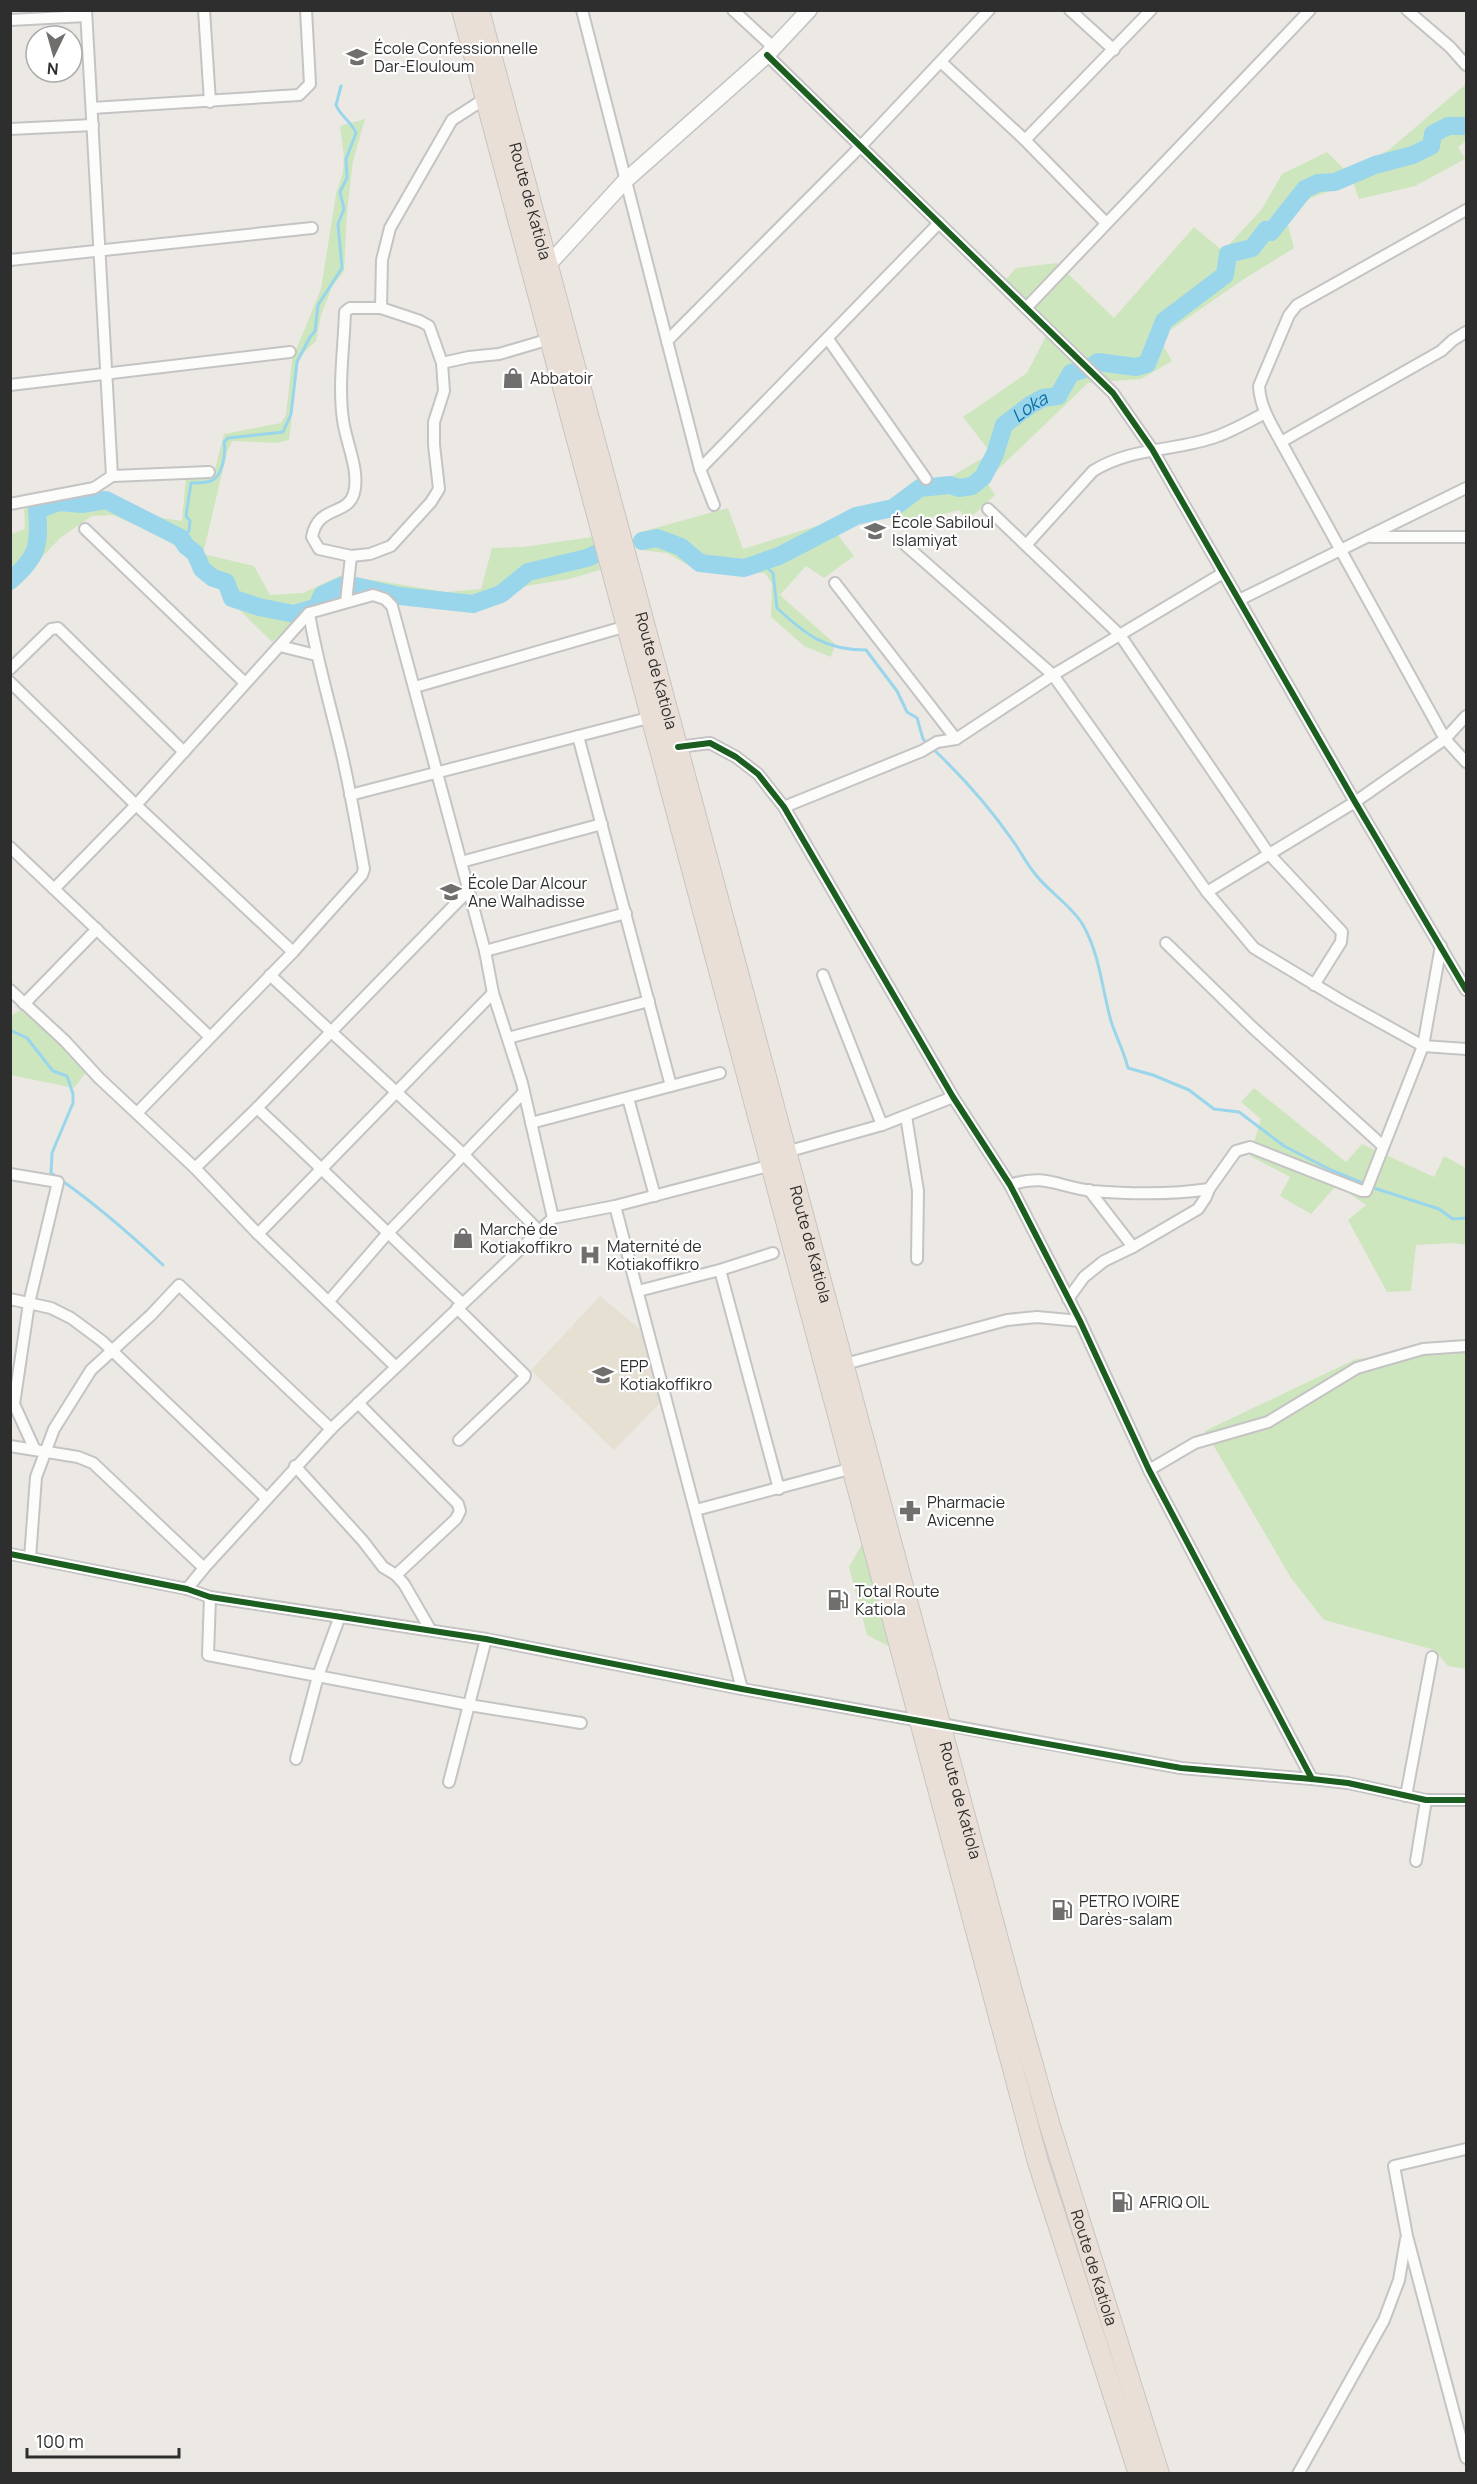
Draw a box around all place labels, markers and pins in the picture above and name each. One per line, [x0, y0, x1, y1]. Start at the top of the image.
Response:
place label: École Confessionnelle Dar-Elouloum [374, 37, 538, 77]
school or university icon: École Confessionnelle Dar-Elouloum [345, 45, 369, 69]
shop icon: Abbatoir [501, 366, 525, 390]
place label: Abbatoir [530, 367, 593, 389]
place label: École Sabiloul Islamiyat [892, 511, 994, 551]
school or university icon: École Sabiloul Islamiyat [863, 519, 887, 543]
place label: École Dar Alcour Ane Walhadisse [468, 872, 588, 912]
school or university icon: École Dar Alcour Ane Walhadisse [439, 880, 463, 904]
place label: Marché de Kotiakoffikro [480, 1218, 572, 1258]
shop icon: Marché de Kotiakoffikro [451, 1226, 475, 1250]
place label: Maternité de Kotiakoffikro [607, 1235, 702, 1275]
hospital icon: Maternité de Kotiakoffikro [578, 1243, 602, 1267]
place label: EPP Kotiakoffikro [620, 1355, 712, 1395]
school or university icon: EPP Kotiakoffikro [591, 1363, 615, 1387]
place label: Pharmacie Avicenne [927, 1491, 1005, 1531]
pharmacy icon: Pharmacie Avicenne [898, 1499, 922, 1523]
place label: Total Route Katiola [855, 1580, 939, 1620]
fuel station icon: Total Route Katiola [826, 1588, 850, 1612]
place label: PETRO IVOIRE Darès-salam [1079, 1890, 1180, 1930]
fuel station icon: PETRO IVOIRE Darès-salam [1050, 1898, 1074, 1922]
fuel station icon: AFRIQ OIL [1110, 2190, 1134, 2214]
place label: AFRIQ OIL [1139, 2191, 1209, 2213]

